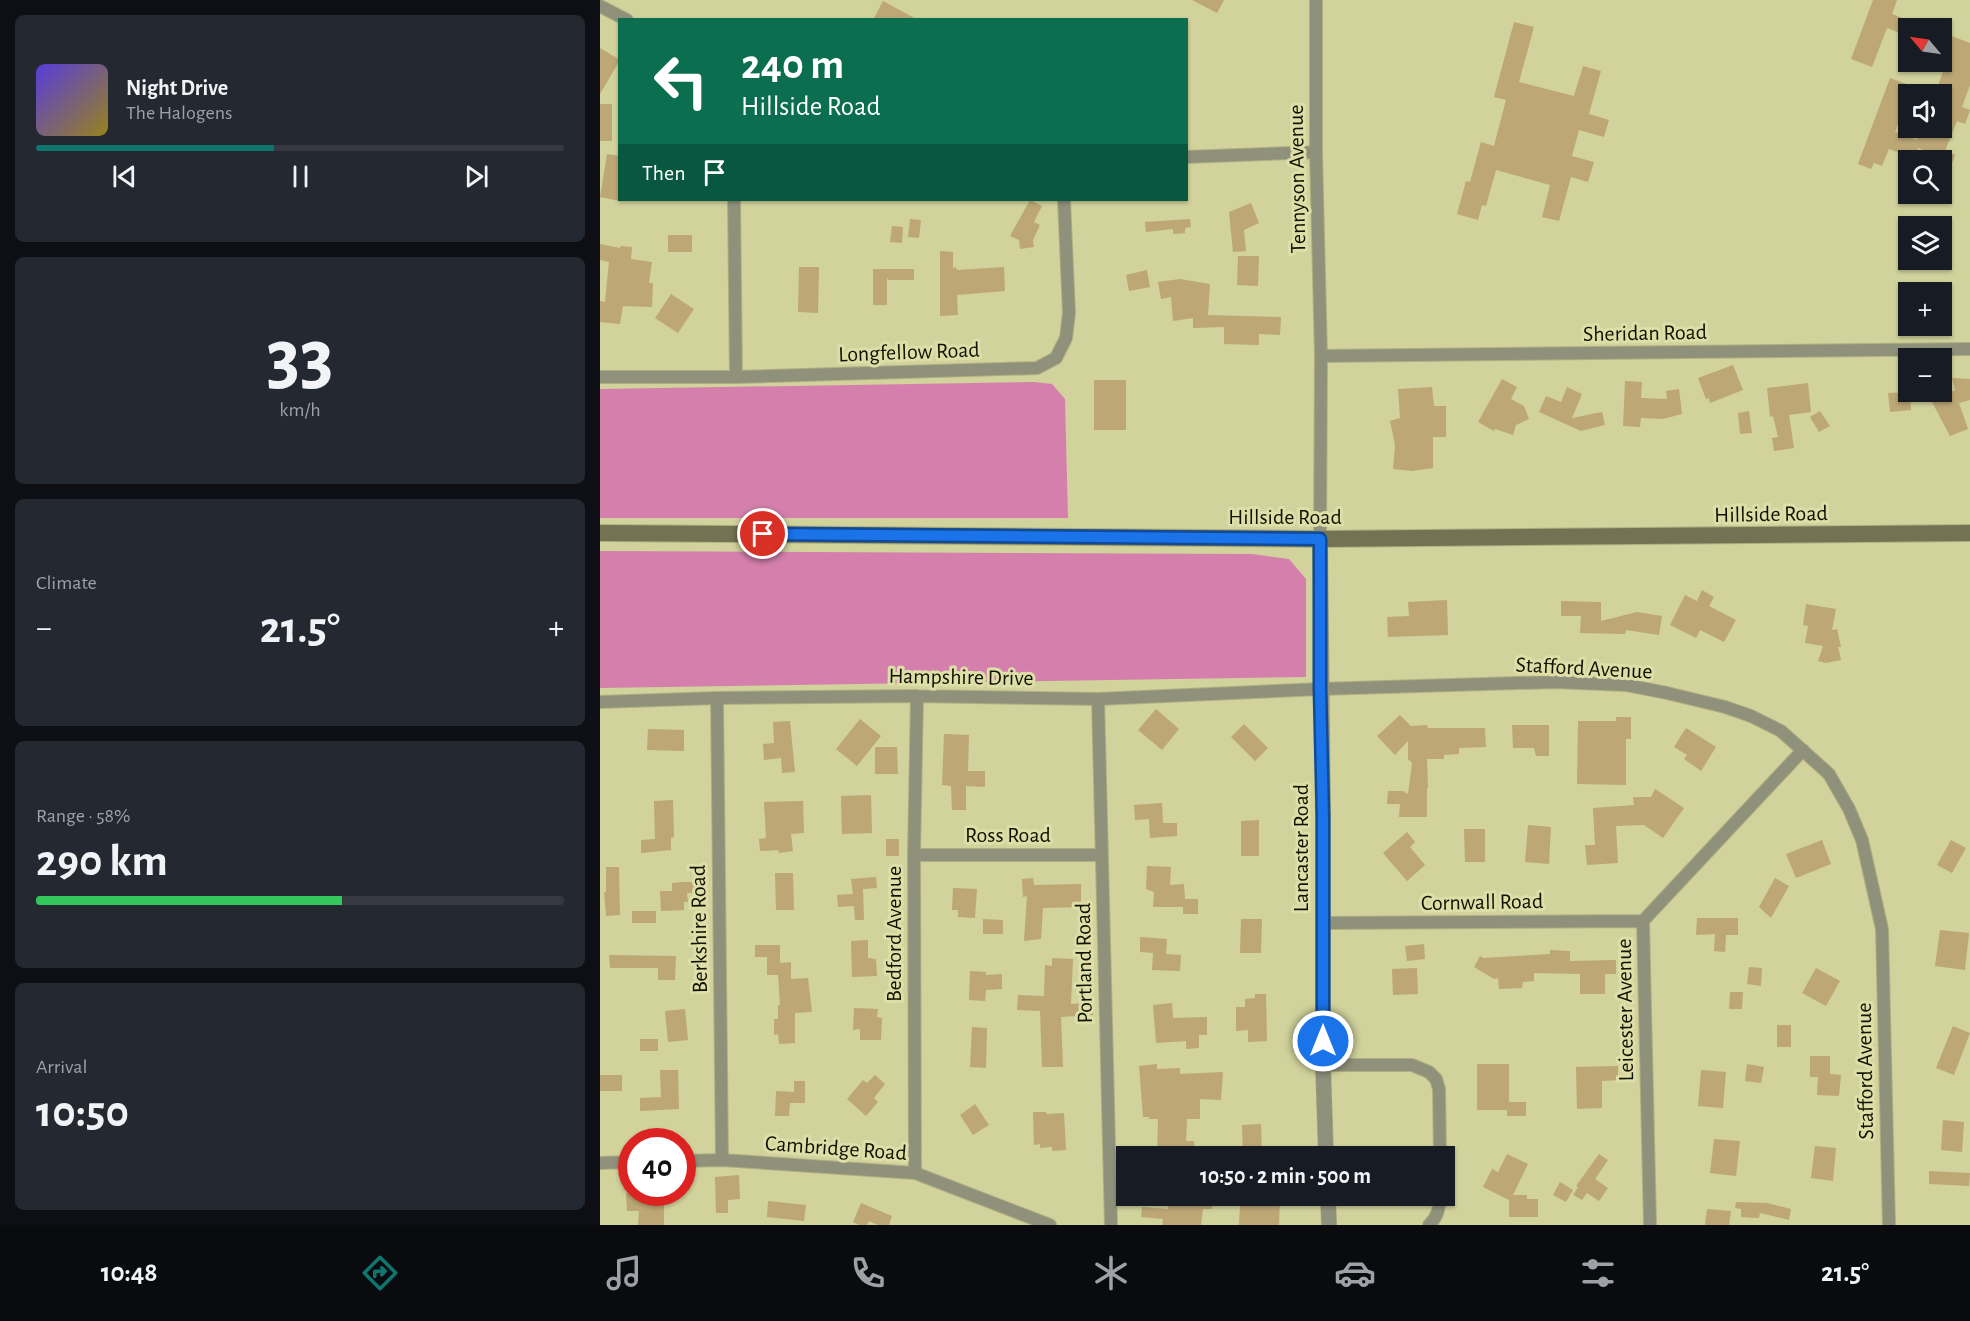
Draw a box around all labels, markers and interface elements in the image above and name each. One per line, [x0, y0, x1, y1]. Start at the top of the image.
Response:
north arrow [1898, 18, 1952, 72]
map controls [1898, 18, 1952, 402]
icon: left [642, 42, 720, 120]
text: 240 m [741, 44, 844, 86]
text: Night Drive [126, 77, 228, 99]
button: sound [1898, 84, 1952, 138]
text: Hillside Road [741, 93, 880, 120]
text: The Halogens [126, 103, 232, 123]
street label: Tennyson Avenue [1285, 104, 1309, 254]
button: search [1898, 150, 1952, 204]
icon: arrive [698, 156, 731, 189]
icon: previous [108, 160, 141, 193]
icon: pause [284, 160, 317, 193]
icon: next [460, 160, 493, 193]
text: Then [642, 162, 686, 184]
button: layers [1898, 216, 1952, 270]
button: + [1898, 282, 1952, 336]
text: 33 [266, 320, 334, 398]
street label: Sheridan Road [1583, 321, 1707, 345]
street label: Longfellow Road [838, 339, 980, 365]
button: − [1898, 348, 1952, 402]
text: km/h [279, 400, 321, 420]
street label: Hillside Road [1714, 502, 1828, 526]
street label: Hillside Road [1228, 506, 1342, 528]
pin [737, 508, 788, 559]
icon: arrive [746, 517, 779, 550]
text: Climate [36, 573, 97, 593]
text: 21.5° [260, 606, 340, 651]
text: − [36, 612, 52, 645]
text: + [548, 612, 564, 645]
street label: Stafford Avenue [1515, 653, 1653, 683]
street label: Hampshire Drive [888, 665, 1034, 689]
street label: Lancaster Road [1290, 784, 1312, 912]
text: Range · 58% [36, 806, 131, 826]
street label: Ross Road [965, 824, 1051, 846]
text: 290 km [36, 839, 168, 884]
street label: Berkshire Road [687, 865, 711, 993]
street label: Bedford Avenue [883, 866, 905, 1002]
street label: Cornwall Road [1421, 890, 1543, 914]
street label: Portland Road [1072, 902, 1096, 1024]
street label: Leicester Avenue [1613, 938, 1637, 1082]
street label: Stafford Avenue [1853, 1002, 1877, 1140]
position arrow [1291, 1009, 1355, 1073]
text: Arrival [36, 1057, 87, 1077]
text: 10:50 [36, 1090, 129, 1135]
speed limit sign: 40 [618, 1128, 696, 1206]
street label: Cambridge Road [764, 1132, 908, 1164]
text: 10:50 · 2 min · 500 m [1200, 1165, 1371, 1187]
icon: directions [359, 1252, 401, 1294]
icon: music [603, 1252, 645, 1294]
icon: phone [847, 1252, 889, 1294]
icon: climate [1090, 1252, 1132, 1294]
icon: car [1334, 1252, 1376, 1294]
icon: filters [1577, 1252, 1619, 1294]
text: 10:48 [101, 1259, 158, 1286]
text: 21.5° [1821, 1259, 1869, 1286]

